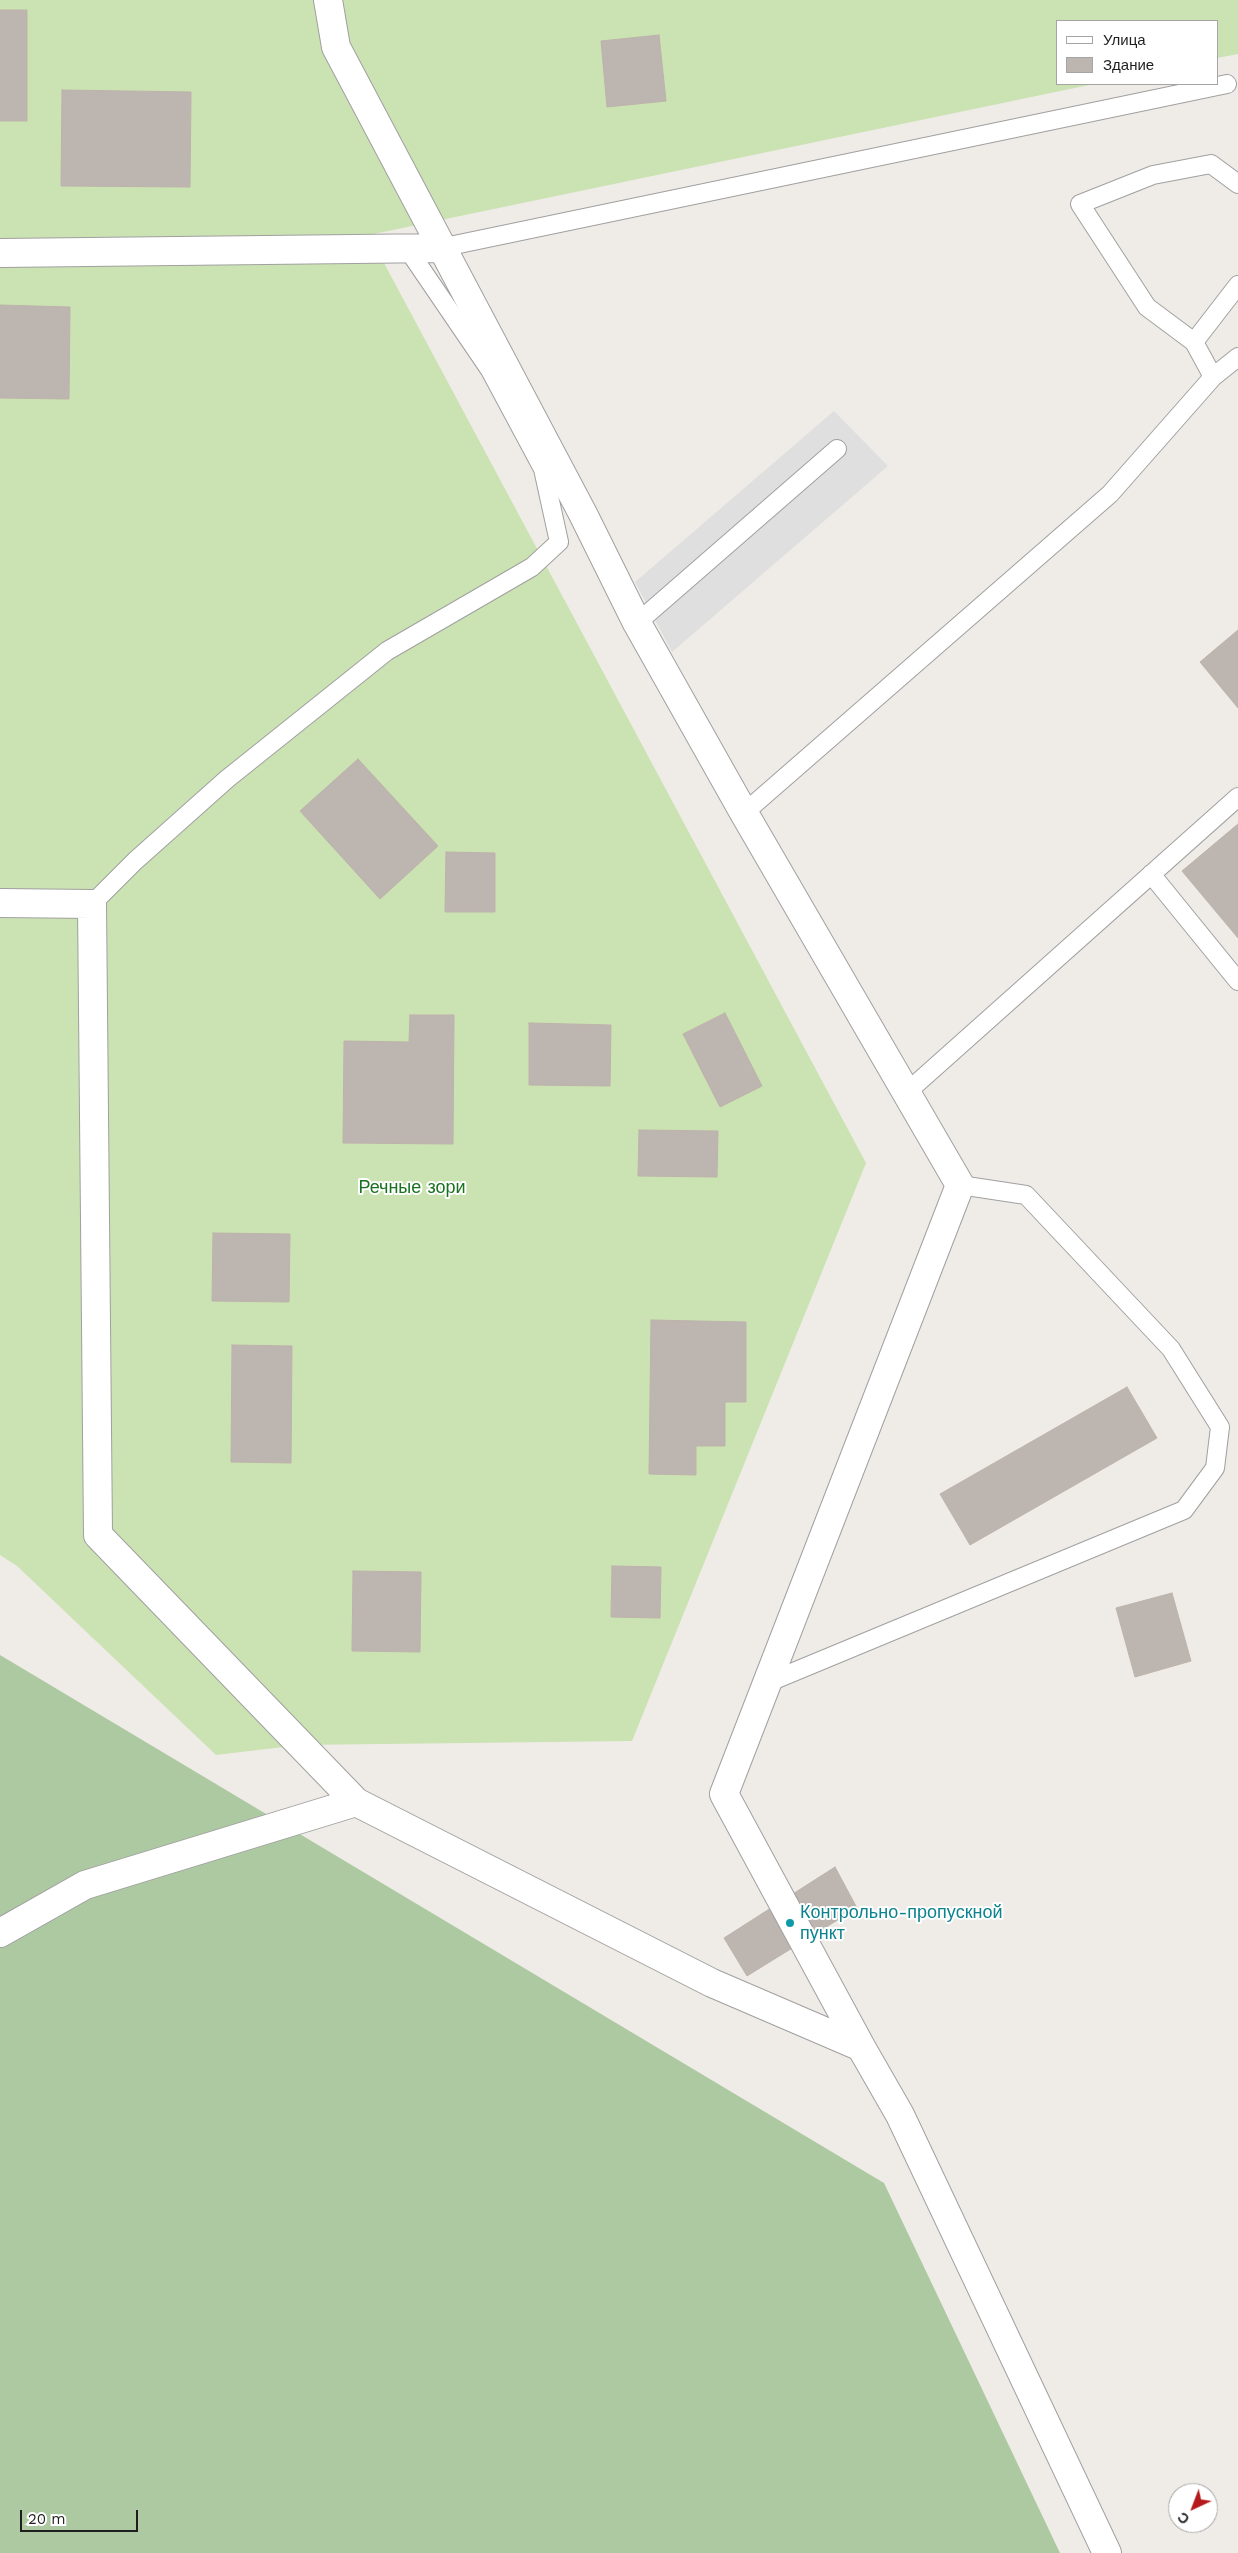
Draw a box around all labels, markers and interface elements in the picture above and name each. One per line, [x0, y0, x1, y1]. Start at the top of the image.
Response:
legend [1056, 20, 1218, 85]
text: Улица [1103, 31, 1146, 49]
text: Здание [1103, 56, 1154, 74]
park label: Речные зори [358, 1177, 466, 1199]
place label: Контрольно-пропускной пункт [800, 1902, 1003, 1945]
marker: Контрольно-пропускной пункт [784, 1917, 796, 1929]
north arrow [1168, 2483, 1218, 2533]
scale bar [22, 2500, 140, 2532]
text: С [1174, 2509, 1193, 2528]
text: 20 m [28, 2510, 66, 2528]

